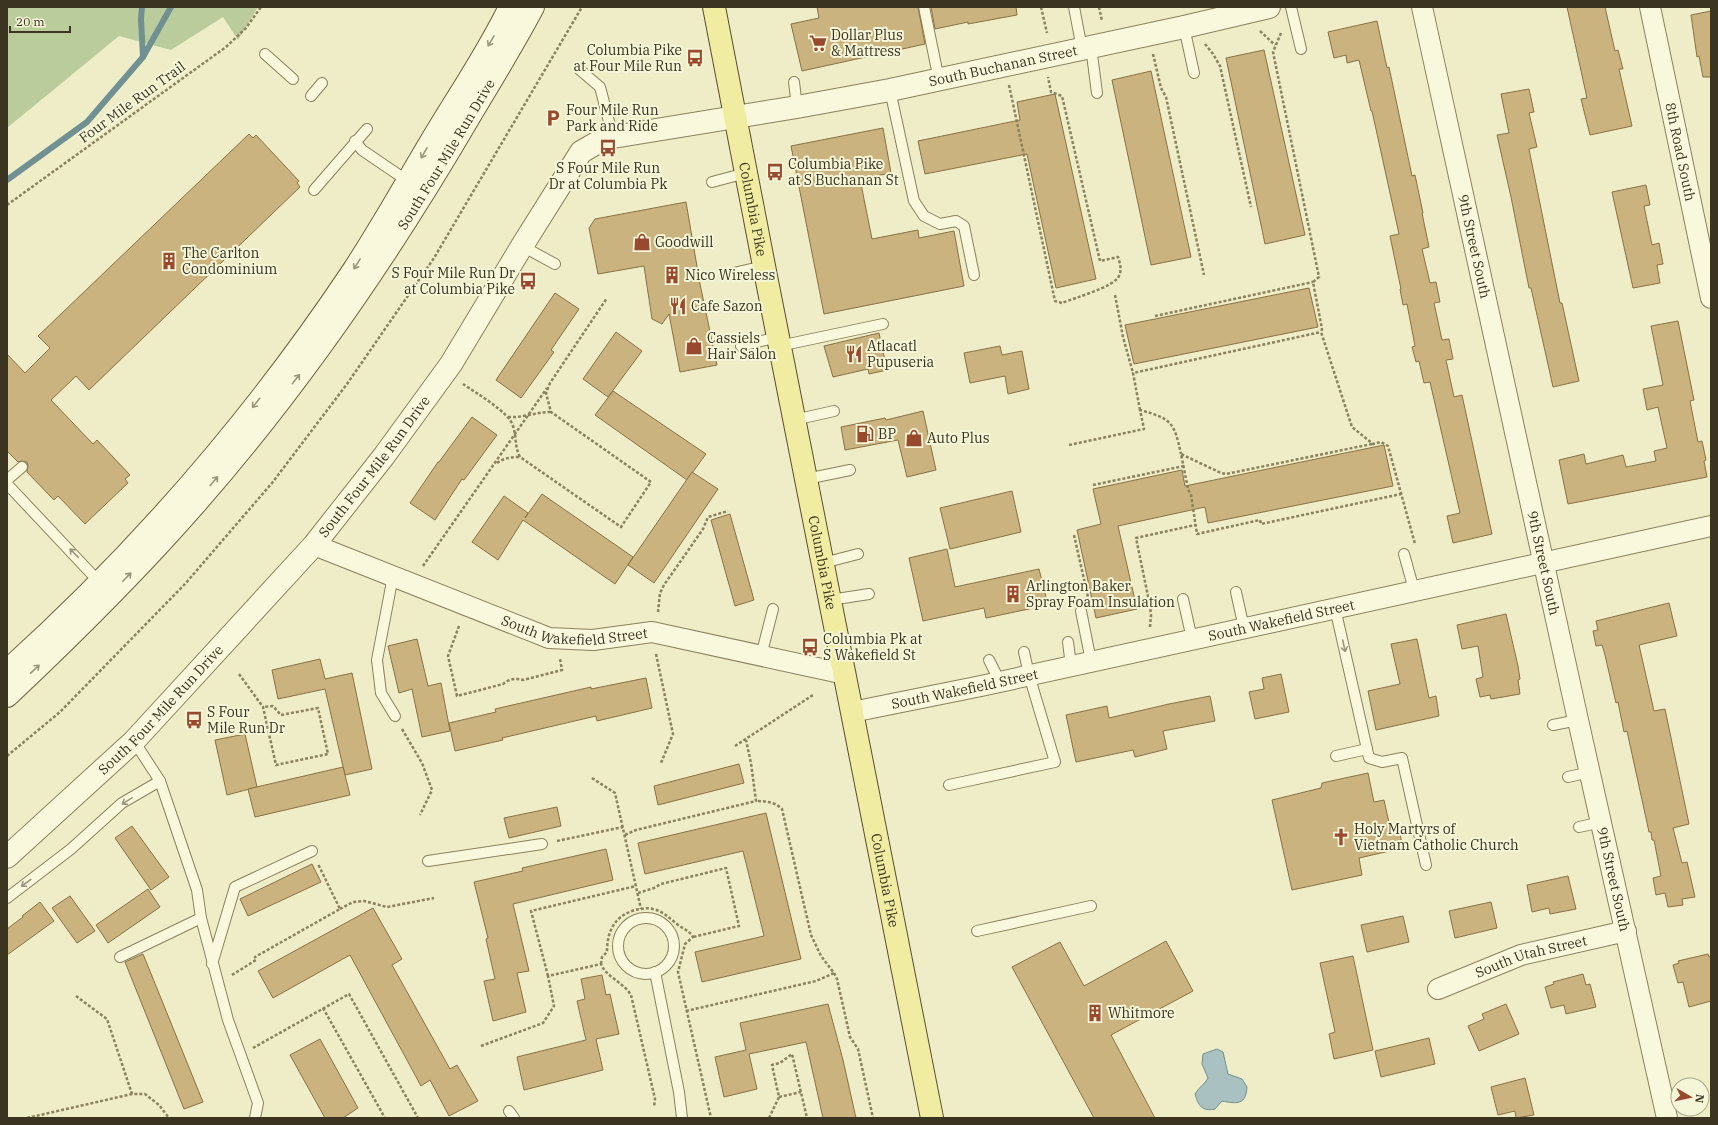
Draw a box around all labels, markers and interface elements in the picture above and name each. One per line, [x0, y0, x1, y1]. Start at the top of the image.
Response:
scale bar [10, 8, 70, 34]
text: 20 m [16, 14, 45, 29]
place label: Dollar Plus & Mattress [831, 26, 903, 60]
supermarket icon: Dollar Plus & Mattress [808, 33, 828, 53]
one-way arrow [487, 35, 495, 46]
place label: Columbia Pike at Four Mile Run [574, 41, 682, 75]
street label: South Buchanan Street [927, 41, 1079, 90]
bus stop icon: Columbia Pike at Four Mile Run [685, 48, 705, 68]
street label: Four Mile Run Trail [75, 57, 189, 147]
street label: South Four Mile Run Drive [393, 76, 499, 233]
place label: Four Mile Run Park and Ride [566, 101, 659, 135]
street label: 8th Road South [1661, 101, 1700, 203]
parking icon: Four Mile Run Park and Ride [543, 108, 563, 128]
bus stop icon: S Four Mile Run Dr at Columbia Pk [598, 138, 618, 158]
one-way arrow [420, 146, 428, 158]
place label: Columbia Pike at S Buchanan St [788, 155, 899, 189]
place label: S Four Mile Run Dr at Columbia Pk [549, 159, 668, 193]
street label: Columbia Pike [735, 161, 771, 258]
bus stop icon: Columbia Pike at S Buchanan St [765, 162, 785, 182]
street label: 9th Street South [1454, 192, 1495, 301]
shop icon: Goodwill [632, 232, 652, 252]
place label: Goodwill [655, 233, 713, 251]
place label: The Carlton Condominium [182, 244, 277, 278]
building icon: The Carlton Condominium [159, 251, 179, 271]
one-way arrow [353, 258, 361, 269]
place label: S Four Mile Run Dr at Columbia Pike [391, 264, 516, 298]
building icon: Nico Wireless [662, 265, 682, 285]
place label: Nico Wireless [685, 266, 775, 284]
bus stop icon: S Four Mile Run Dr at Columbia Pike [518, 271, 538, 291]
restaurant icon: Cafe Sazon [668, 296, 688, 316]
place label: Cafe Sazon [691, 297, 763, 315]
place label: Cassiels Hair Salon [707, 329, 776, 363]
shop icon: Cassiels Hair Salon [684, 336, 704, 356]
place label: Atlacatl Pupuseria [867, 337, 935, 371]
restaurant icon: Atlacatl Pupuseria [844, 344, 864, 364]
one-way arrow [291, 374, 300, 385]
street label: South Four Mile Run Drive [315, 392, 434, 541]
one-way arrow [252, 397, 260, 408]
fuel station icon: BP [855, 424, 875, 444]
place label: BP [878, 425, 896, 443]
shop icon: Auto Plus [904, 428, 924, 448]
place label: Auto Plus [927, 429, 990, 447]
one-way arrow [210, 475, 219, 486]
street label: 9th Street South [1523, 509, 1564, 617]
street label: Columbia Pike [804, 514, 841, 611]
one-way arrow [69, 548, 78, 558]
one-way arrow [122, 572, 132, 582]
place label: Arlington Baker Spray Foam Insulation [1026, 577, 1175, 611]
building icon: Arlington Baker Spray Foam Insulation [1003, 584, 1023, 604]
street label: South Wakefield Street [1206, 595, 1356, 645]
street label: South Wakefield Street [499, 611, 649, 649]
place label: Columbia Pk at S Wakefield St [823, 630, 922, 664]
bus stop icon: Columbia Pk at S Wakefield St [800, 637, 820, 657]
one-way arrow [1340, 639, 1348, 652]
street label: South Four Mile Run Drive [94, 641, 227, 778]
one-way arrow [30, 664, 40, 674]
street label: South Wakefield Street [890, 665, 1040, 713]
place label: S Four Mile Run Dr [207, 703, 286, 737]
bus stop icon: S Four Mile Run Dr [184, 710, 204, 730]
one-way arrow [121, 796, 132, 805]
place label: Holy Martyrs of Vietnam Catholic Church [1354, 820, 1519, 854]
street label: 9th Street South [1593, 825, 1634, 933]
church icon: Holy Martyrs of Vietnam Catholic Church [1331, 827, 1351, 847]
street label: Columbia Pike [867, 832, 903, 929]
one-way arrow [21, 879, 32, 887]
street label: South Utah Street [1473, 931, 1589, 982]
building icon: Whitmore [1085, 1003, 1105, 1023]
place label: Whitmore [1108, 1004, 1175, 1022]
north arrow [1670, 1077, 1710, 1117]
text: N [1692, 1093, 1707, 1104]

